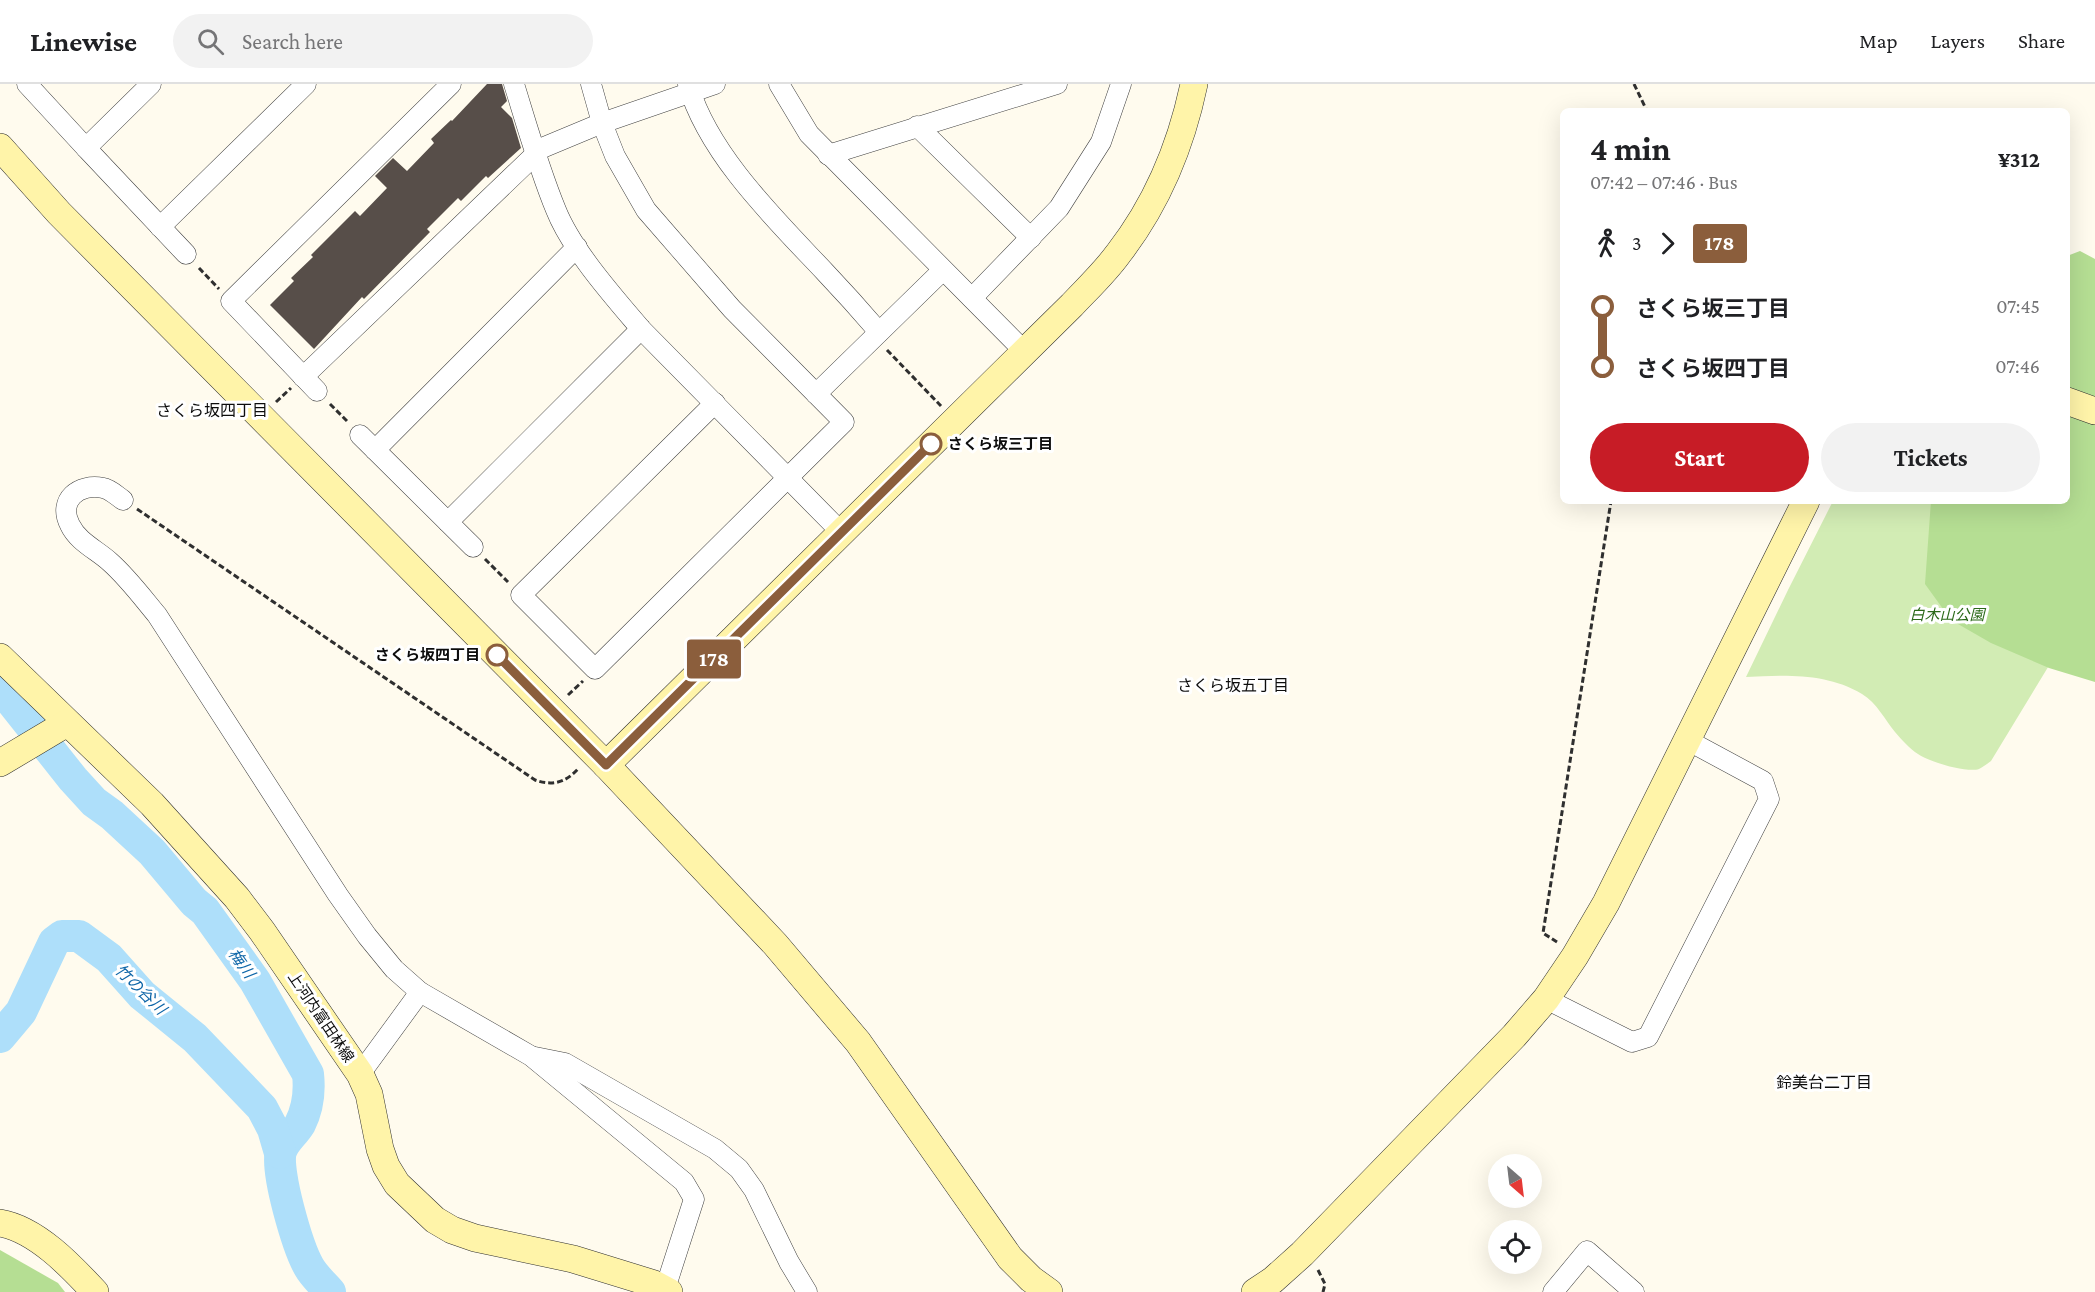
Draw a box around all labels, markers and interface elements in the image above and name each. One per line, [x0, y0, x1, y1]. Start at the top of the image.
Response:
search box [173, 14, 593, 68]
icon: search [194, 25, 227, 58]
text: Linewise [30, 26, 137, 57]
text: Search here [242, 29, 343, 54]
text: Map [1859, 29, 1898, 53]
text: Layers [1931, 29, 1985, 53]
text: Share [2018, 29, 2065, 53]
text: 4 min [1590, 130, 1671, 167]
text: ¥312 [1998, 147, 2040, 172]
text: 07:42 – 07:46 · Bus [1590, 171, 1738, 193]
icon: walk [1590, 227, 1623, 260]
icon: forward [1651, 227, 1684, 260]
text: 178 [1705, 231, 1735, 255]
text: 3 [1632, 232, 1642, 254]
text: 07:45 [1996, 295, 2040, 317]
text: さくら坂三丁目 [1636, 296, 1790, 321]
text: 07:46 [1995, 355, 2040, 377]
text: さくら坂四丁目 [1636, 356, 1790, 381]
district label: さくら坂四丁目 [156, 402, 268, 419]
button: Start [1590, 423, 1809, 492]
button: Tickets [1821, 423, 2040, 492]
marker: さくら坂三丁目 [920, 433, 942, 455]
place label: さくら坂三丁目 [948, 436, 1053, 452]
park label: 白木山公園 [1909, 607, 1986, 623]
line badge: 178 [680, 640, 748, 678]
marker: さくら坂四丁目 [486, 644, 508, 666]
place label: さくら坂四丁目 [375, 647, 480, 663]
text: 178 [699, 647, 729, 671]
district label: さくら坂五丁目 [1177, 677, 1289, 694]
water label: 梅川 [225, 945, 259, 983]
water label: 竹の谷川 [112, 961, 171, 1019]
street label: 上河内富田林線 [285, 969, 357, 1065]
district label: 鈴美台二丁目 [1776, 1074, 1872, 1091]
north arrow [1488, 1154, 1542, 1208]
map controls [1488, 1154, 1542, 1274]
button: locate [1488, 1220, 1542, 1274]

